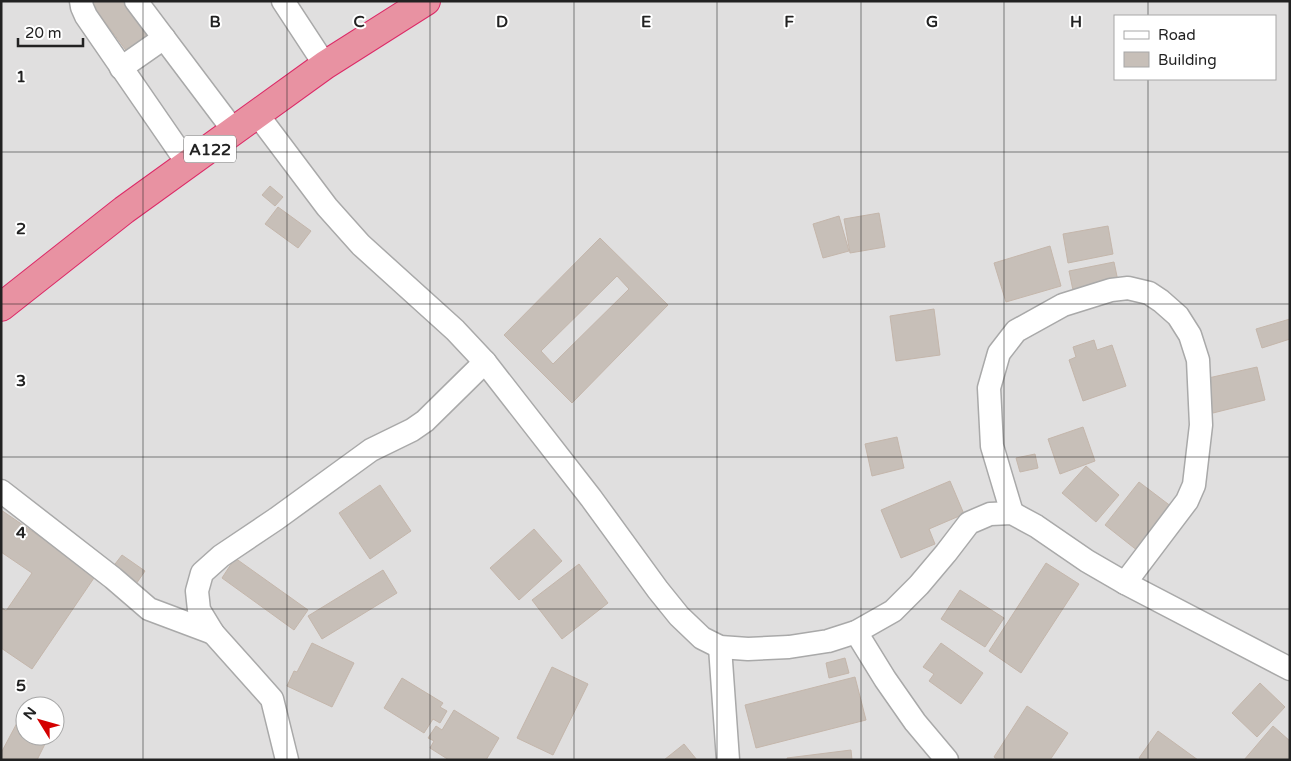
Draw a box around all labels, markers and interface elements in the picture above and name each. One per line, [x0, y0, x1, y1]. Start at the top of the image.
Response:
text: B [209, 12, 221, 32]
text: C [353, 12, 365, 32]
text: D [496, 12, 508, 32]
text: E [641, 12, 651, 32]
text: F [784, 12, 794, 32]
text: G [926, 12, 938, 32]
text: H [1070, 12, 1082, 32]
scale bar [18, 15, 82, 47]
legend [1114, 15, 1276, 80]
text: 20 m [25, 24, 62, 42]
text: Road [1158, 26, 1196, 44]
text: Building [1158, 51, 1217, 69]
text: 1 [16, 67, 26, 87]
road number: A122 [184, 136, 236, 162]
text: 2 [16, 219, 26, 239]
text: 3 [16, 371, 26, 391]
text: 4 [16, 523, 26, 543]
text: 5 [16, 676, 26, 696]
north arrow [15, 696, 65, 746]
text: N [20, 704, 40, 723]

